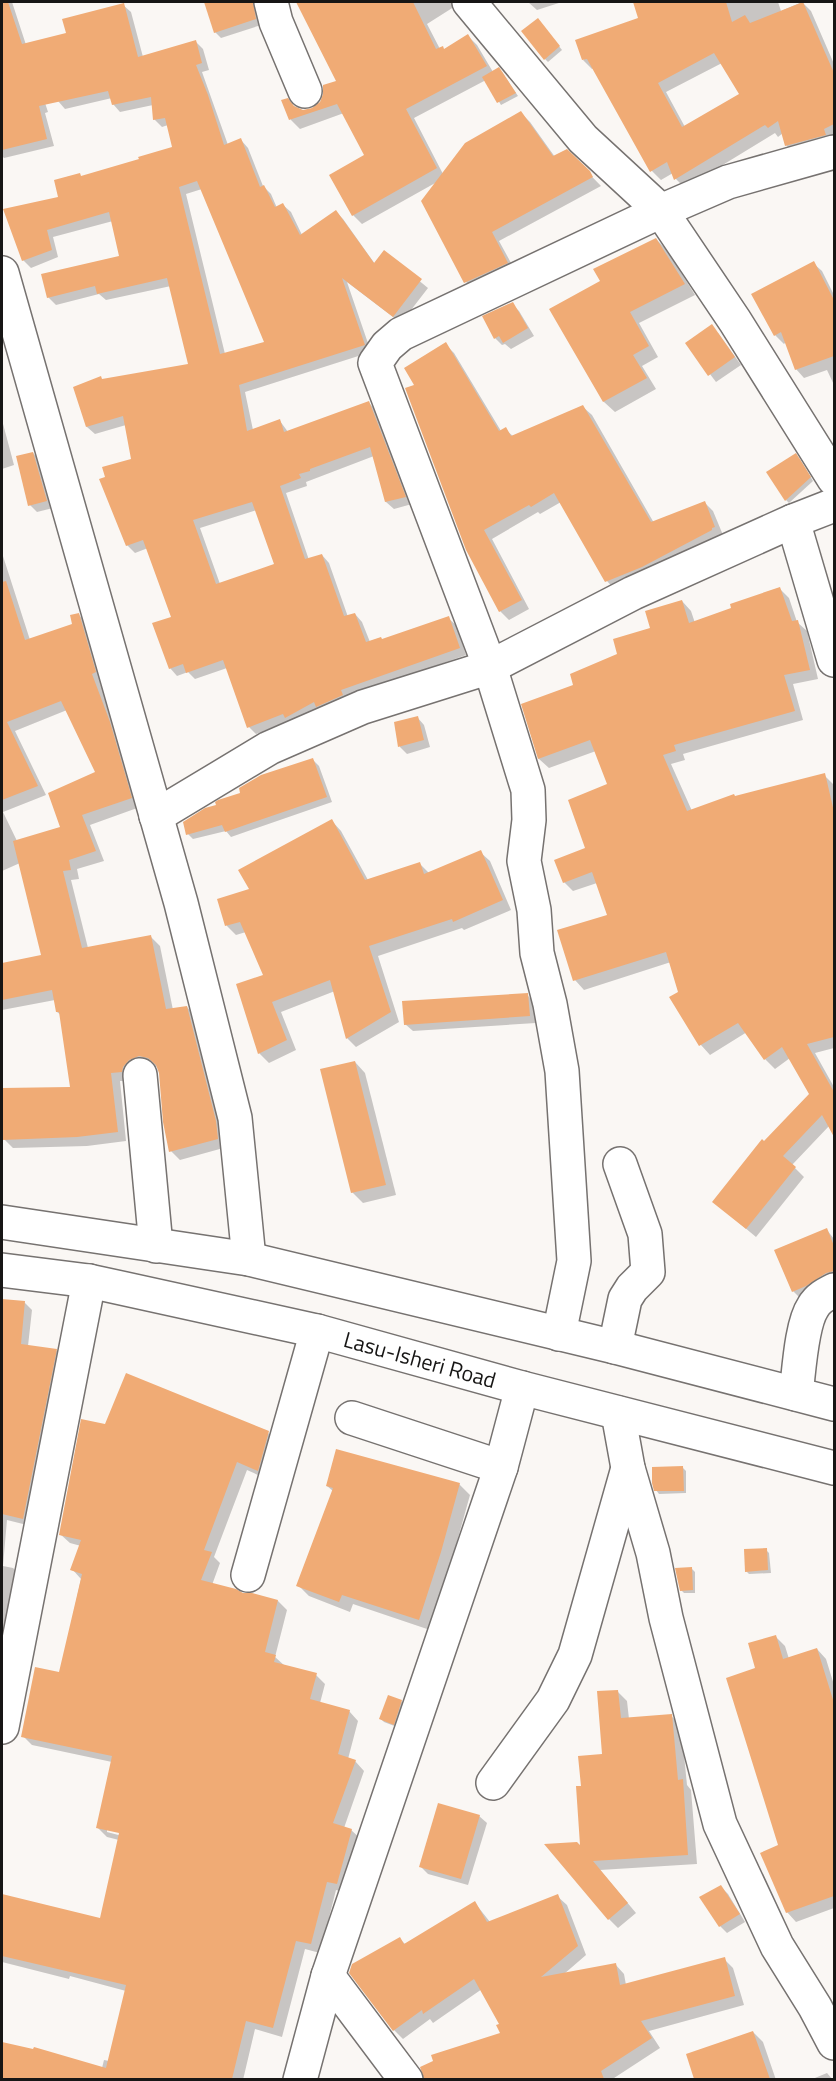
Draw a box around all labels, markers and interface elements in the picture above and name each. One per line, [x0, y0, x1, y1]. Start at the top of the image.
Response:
street label: Lasu-Isheri Road [340, 1322, 500, 1397]

